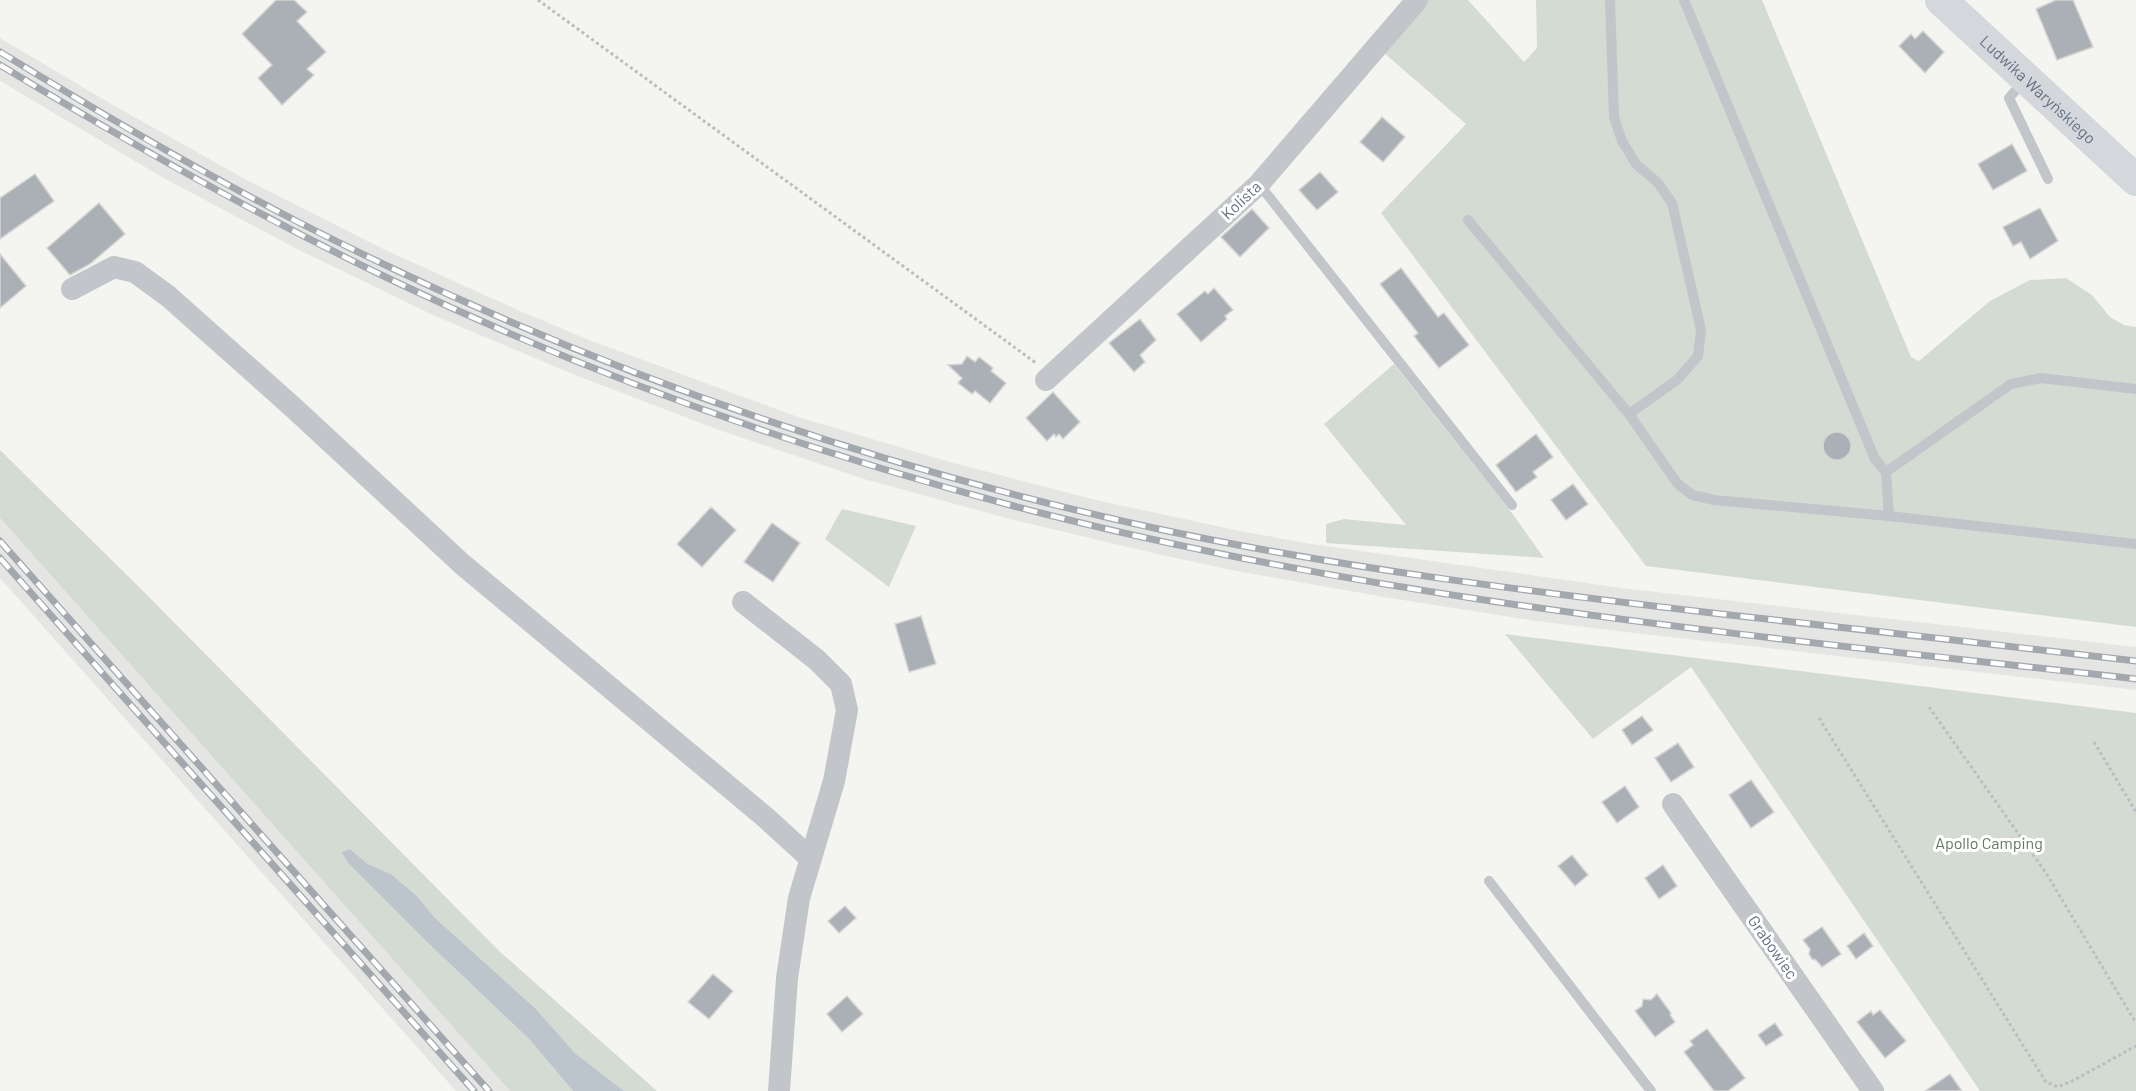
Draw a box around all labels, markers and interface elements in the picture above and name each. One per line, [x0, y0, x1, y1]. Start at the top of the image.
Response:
street label: Ludwika Waryńskiego [1977, 31, 2100, 147]
street label: Kolista [1217, 176, 1265, 223]
park label: Apollo Camping [1935, 833, 2043, 852]
street label: Grabowiec [1745, 911, 1802, 982]

